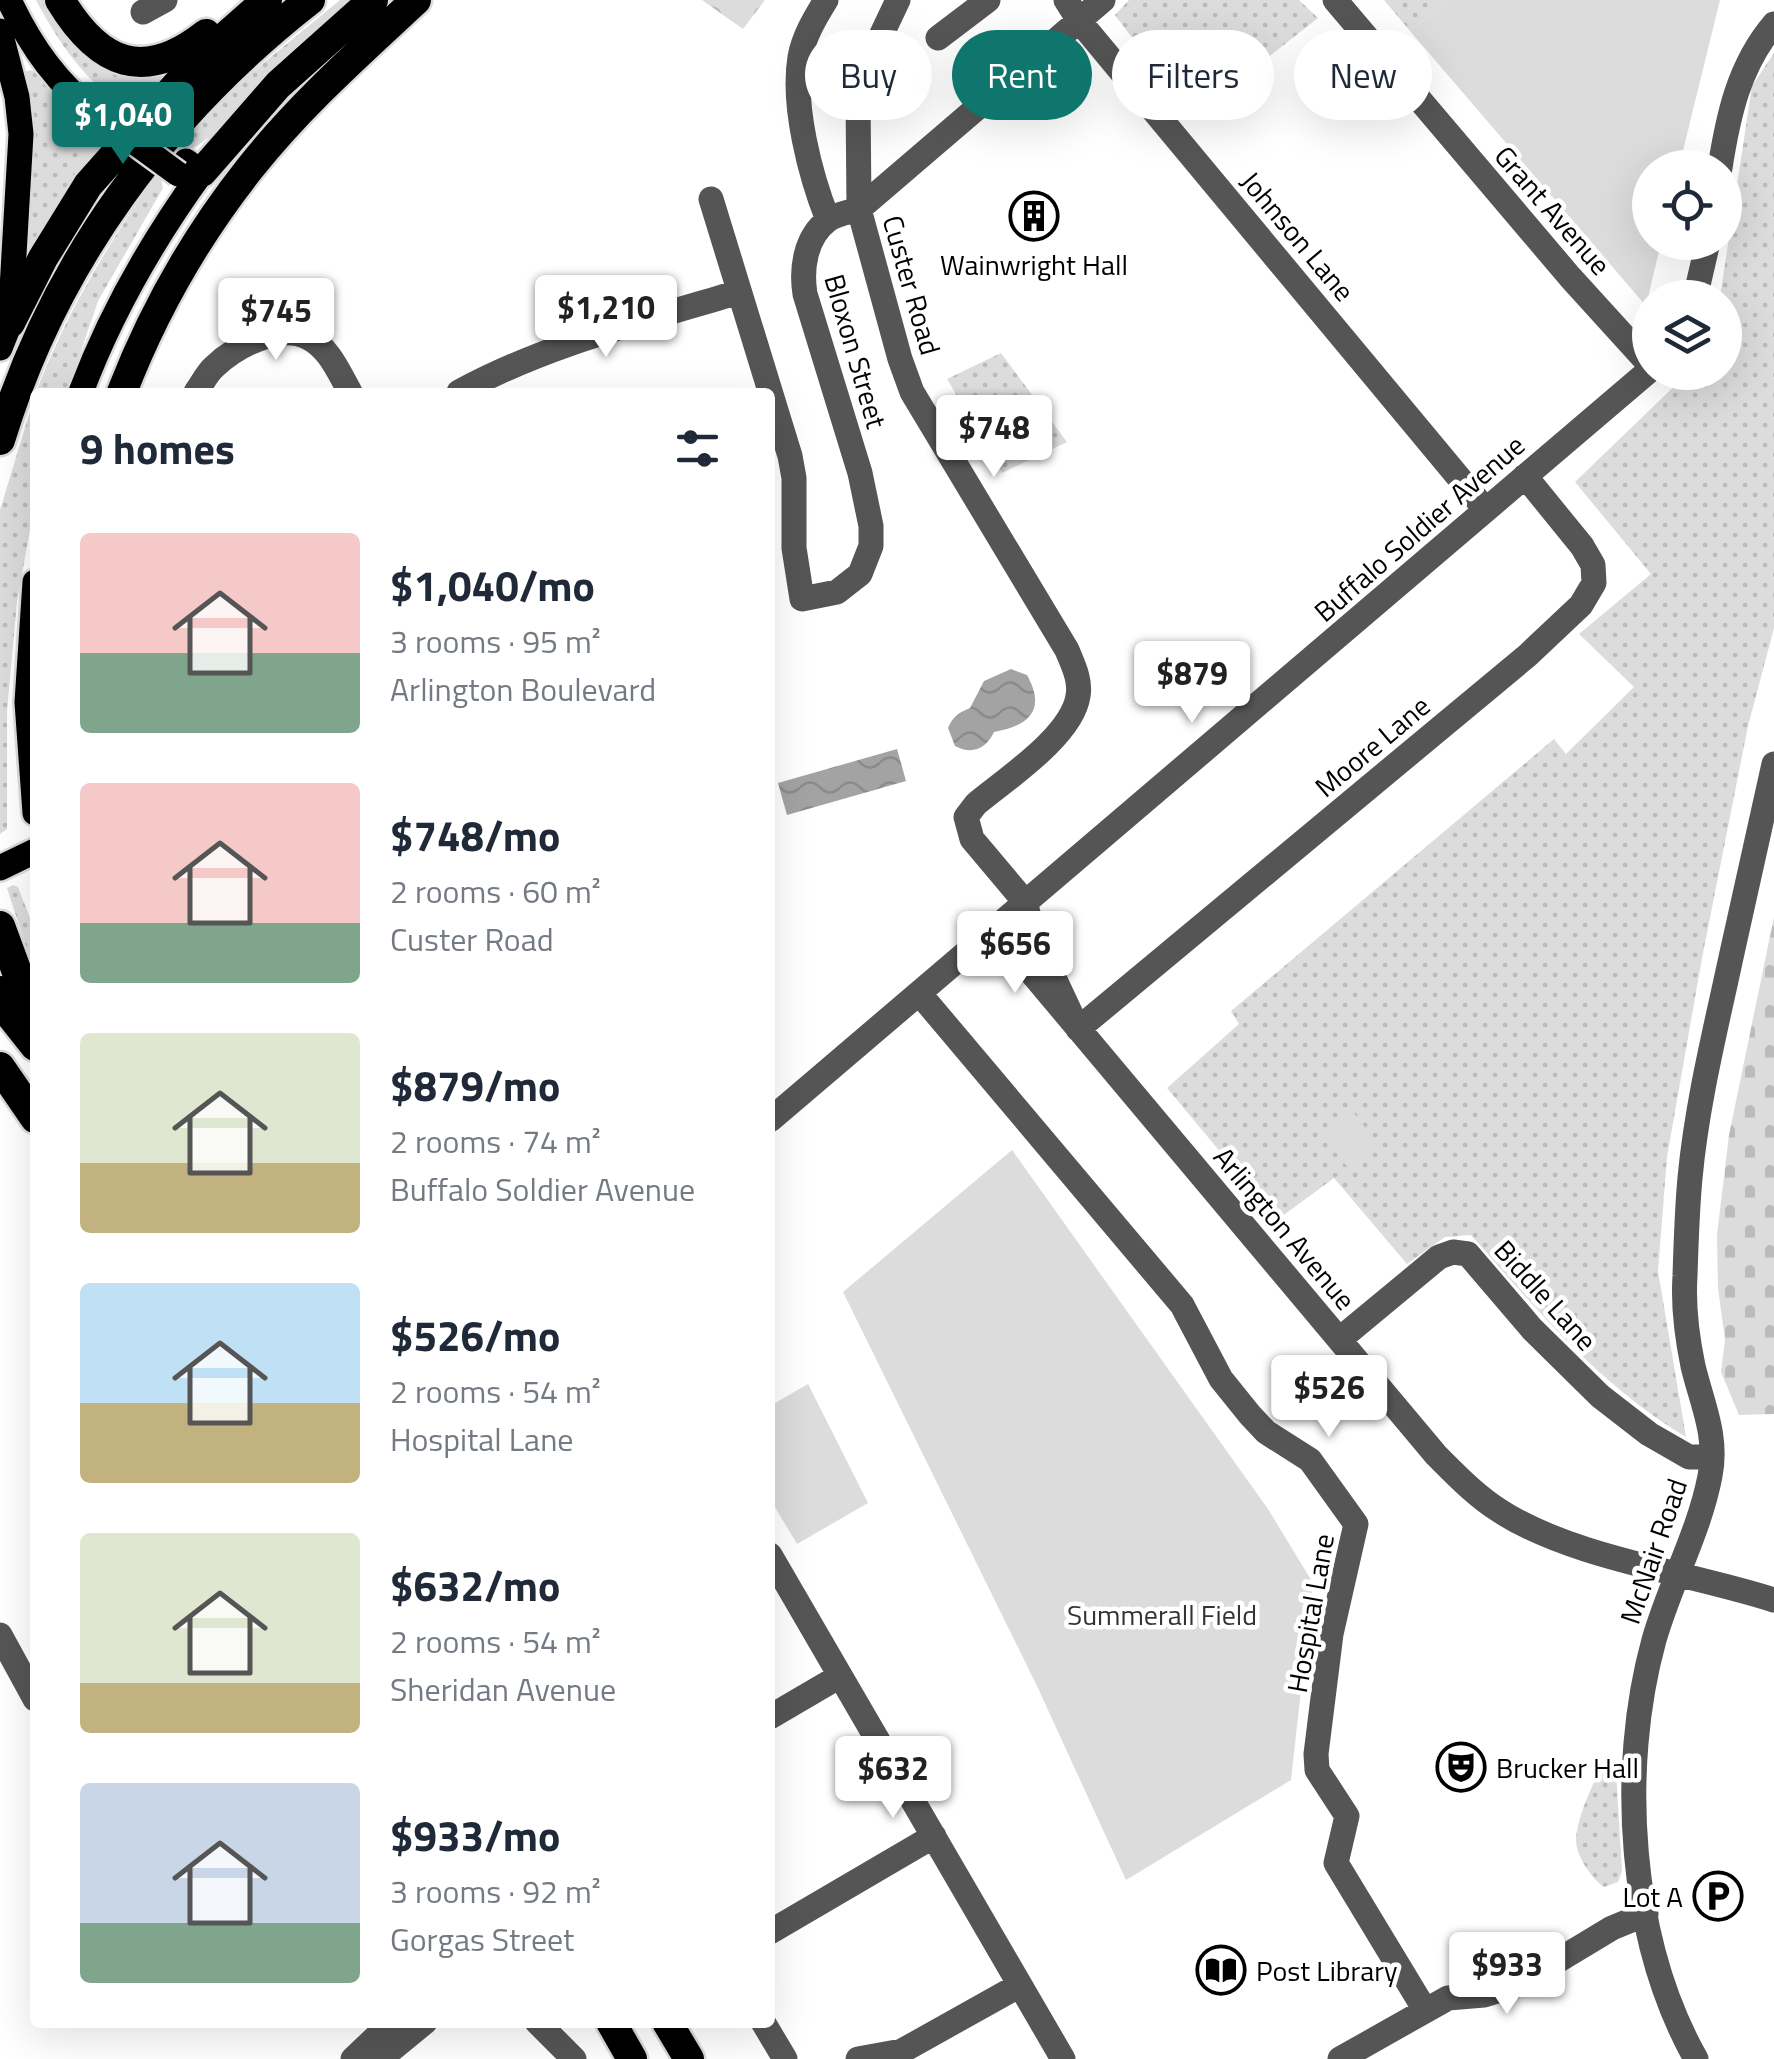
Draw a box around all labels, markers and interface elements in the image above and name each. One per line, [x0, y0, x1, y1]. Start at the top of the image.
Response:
chip: Buy [805, 30, 932, 120]
chip: Rent [952, 30, 1092, 120]
chip: Filters [1112, 30, 1274, 120]
chip: New [1294, 30, 1432, 120]
pin: $1,040 [42, 82, 204, 167]
text: $1,040 [74, 90, 172, 138]
street label: Grant Avenue [1484, 136, 1622, 284]
map controls [1632, 150, 1742, 390]
button: locate [1632, 150, 1742, 260]
street label: Johnson Lane [1231, 161, 1365, 311]
building icon: Wainwright Hall [1008, 190, 1060, 242]
street label: Custer Road [872, 210, 952, 360]
place label: Wainwright Hall [940, 243, 1128, 286]
street label: Bloxon Street [813, 269, 899, 433]
pin: $1,210 [525, 275, 687, 360]
pin: $745 [217, 278, 335, 363]
button: layers [1632, 280, 1742, 390]
text: $1,210 [557, 283, 655, 331]
text: $745 [240, 286, 312, 334]
pin: $748 [935, 395, 1053, 480]
text: $748 [958, 403, 1030, 451]
text: 9 homes [80, 416, 235, 480]
icon: filters [670, 421, 725, 476]
street label: Buffalo Soldier Avenue [1304, 424, 1534, 632]
text: $1,040/mo [390, 553, 595, 617]
icon: home [160, 573, 280, 693]
text: 3 rooms · 95 m² [390, 617, 601, 665]
pin: $879 [1133, 641, 1251, 726]
text: $879 [1156, 649, 1228, 697]
text: Arlington Boulevard [390, 665, 656, 713]
street label: Moore Lane [1305, 685, 1439, 807]
text: $748/mo [390, 803, 560, 867]
icon: home [160, 823, 280, 943]
text: 2 rooms · 60 m² [390, 867, 601, 915]
pin: $656 [956, 911, 1074, 996]
text: Custer Road [390, 915, 554, 963]
text: $656 [979, 919, 1051, 967]
text: $879/mo [390, 1053, 560, 1117]
icon: home [160, 1073, 280, 1193]
text: 2 rooms · 74 m² [390, 1117, 601, 1165]
street label: Arlington Avenue [1204, 1137, 1366, 1319]
text: Buffalo Soldier Avenue [390, 1165, 695, 1213]
street label: Biddle Lane [1484, 1230, 1608, 1360]
text: $526/mo [390, 1303, 560, 1367]
icon: home [160, 1323, 280, 1443]
pin: $526 [1270, 1355, 1388, 1440]
text: $526 [1293, 1363, 1365, 1411]
text: 2 rooms · 54 m² [390, 1367, 601, 1415]
text: Hospital Lane [390, 1415, 574, 1463]
street label: McNair Road [1608, 1473, 1698, 1629]
street label: Hospital Lane [1275, 1530, 1345, 1696]
text: $632/mo [390, 1553, 560, 1617]
icon: home [160, 1573, 280, 1693]
park label: Summerall Field [1067, 1593, 1257, 1636]
text: 2 rooms · 54 m² [390, 1617, 601, 1665]
text: Sheridan Avenue [390, 1665, 616, 1713]
pin: $632 [834, 1736, 952, 1821]
theatre icon: Brucker Hall [1435, 1741, 1487, 1793]
text: $632 [857, 1744, 929, 1792]
place label: Brucker Hall [1496, 1746, 1639, 1789]
text: $933/mo [390, 1803, 560, 1867]
icon: home [160, 1823, 280, 1943]
text: 3 rooms · 92 m² [390, 1867, 601, 1915]
parking icon: Lot A [1692, 1870, 1744, 1922]
place label: Lot A [1622, 1875, 1683, 1918]
text: Gorgas Street [390, 1915, 574, 1963]
pin: $933 [1448, 1932, 1566, 2017]
text: $933 [1471, 1940, 1543, 1988]
library icon: Post Library [1195, 1944, 1247, 1996]
place label: Post Library [1256, 1949, 1398, 1992]

